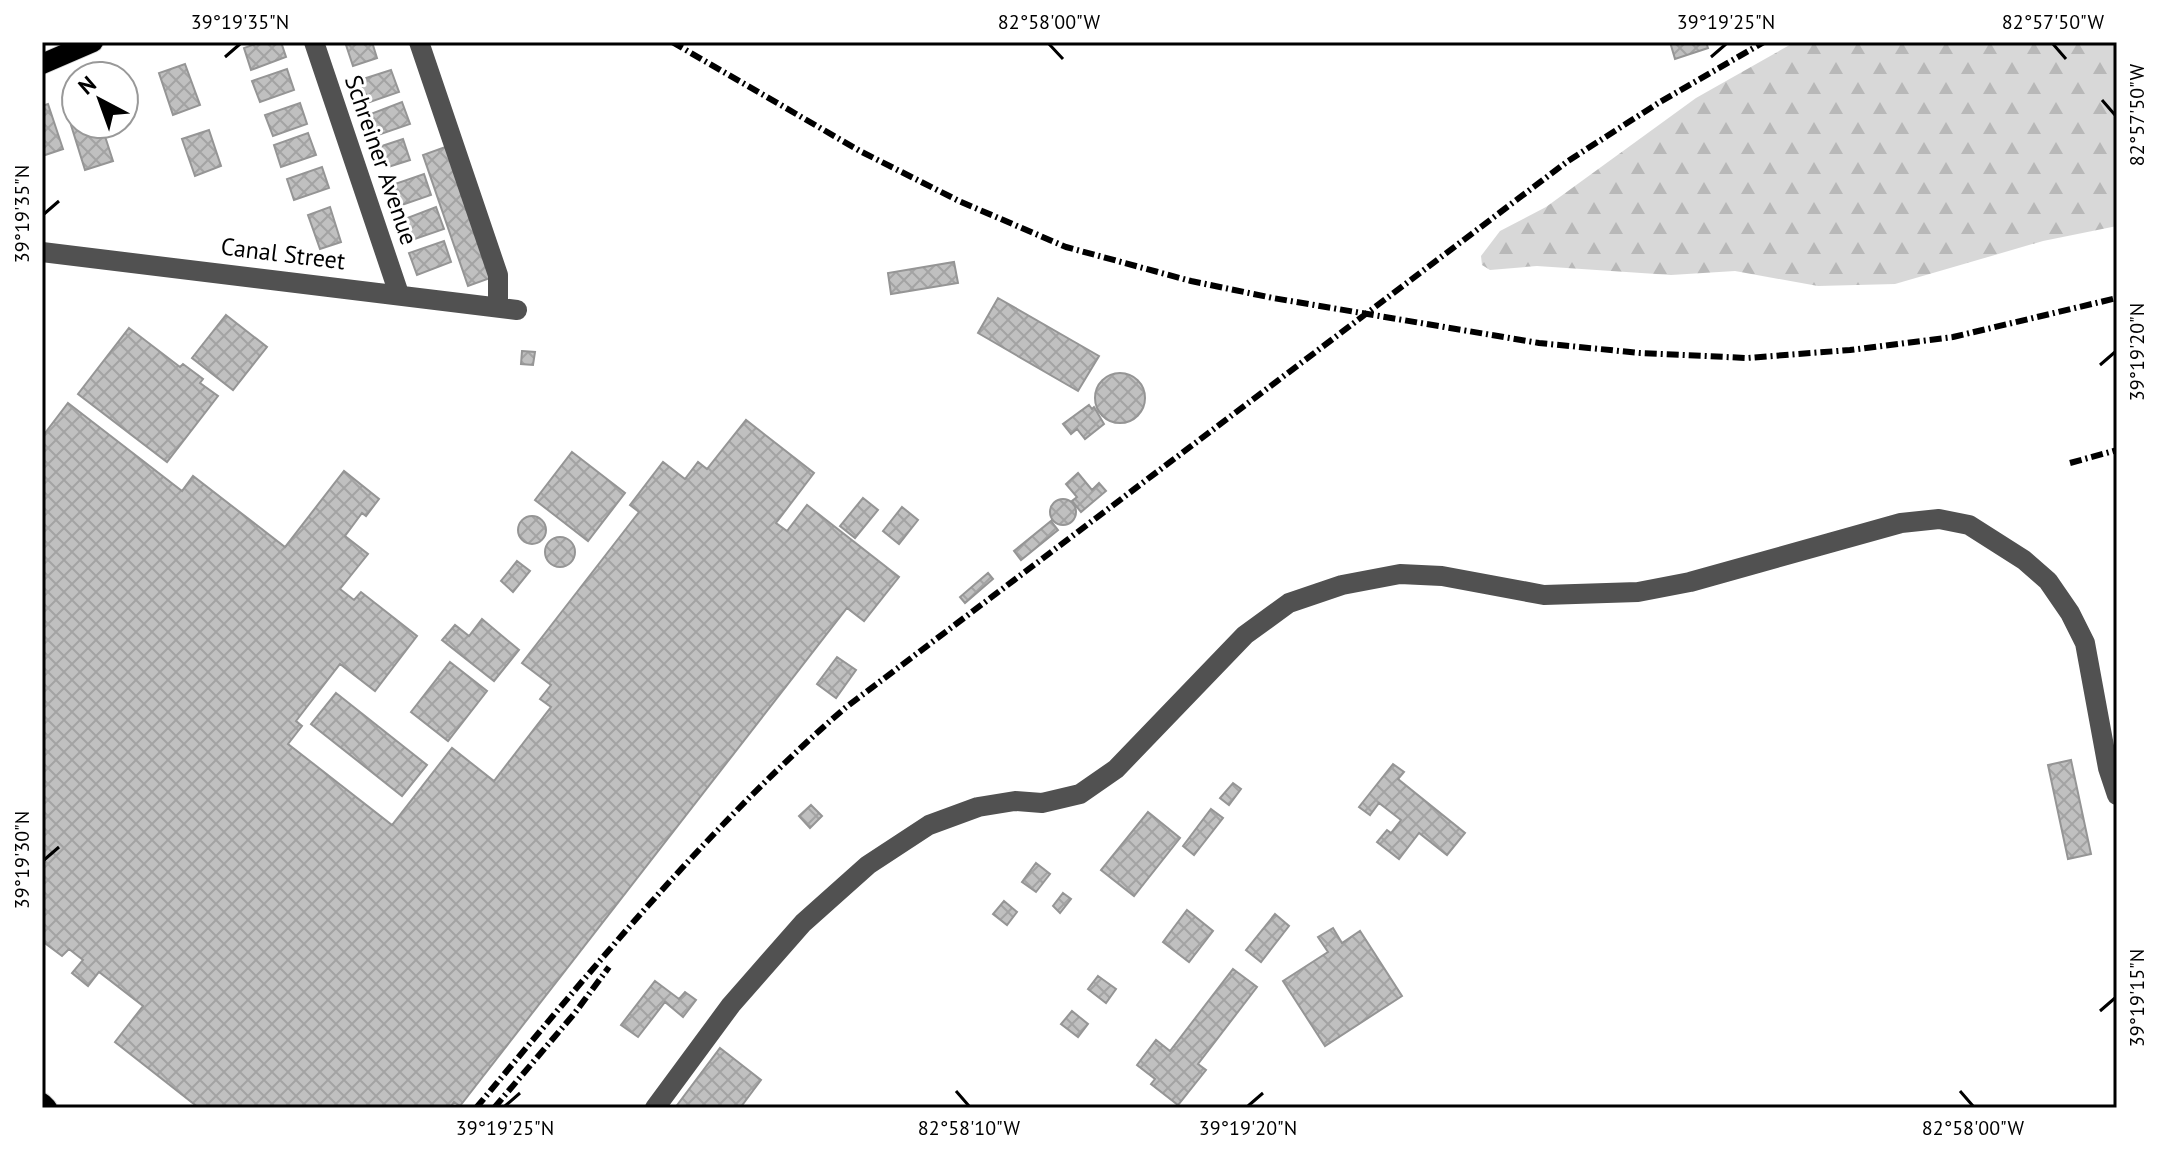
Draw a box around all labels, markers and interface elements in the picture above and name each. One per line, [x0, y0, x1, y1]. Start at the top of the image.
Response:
text: 39°19'35"N [191, 9, 289, 35]
text: 82°58'00"W [998, 9, 1101, 35]
text: 39°19'25"N [1677, 9, 1775, 35]
text: 82°57'50"W [2002, 9, 2105, 35]
north arrow [60, 60, 140, 140]
text: 82°57'50"W [2124, 63, 2150, 166]
text: N [72, 70, 102, 100]
street label: Schreiner Avenue [338, 71, 425, 249]
text: 39°19'35"N [9, 165, 35, 263]
street label: Canal Street [219, 231, 347, 277]
text: 39°19'20"N [2124, 303, 2150, 401]
text: 39°19'30"N [9, 811, 35, 909]
text: 39°19'15"N [2124, 949, 2150, 1047]
text: 39°19'25"N [456, 1115, 554, 1141]
text: 82°58'10"W [918, 1115, 1021, 1141]
text: 39°19'20"N [1199, 1115, 1297, 1141]
text: 82°58'00"W [1922, 1115, 2025, 1141]

